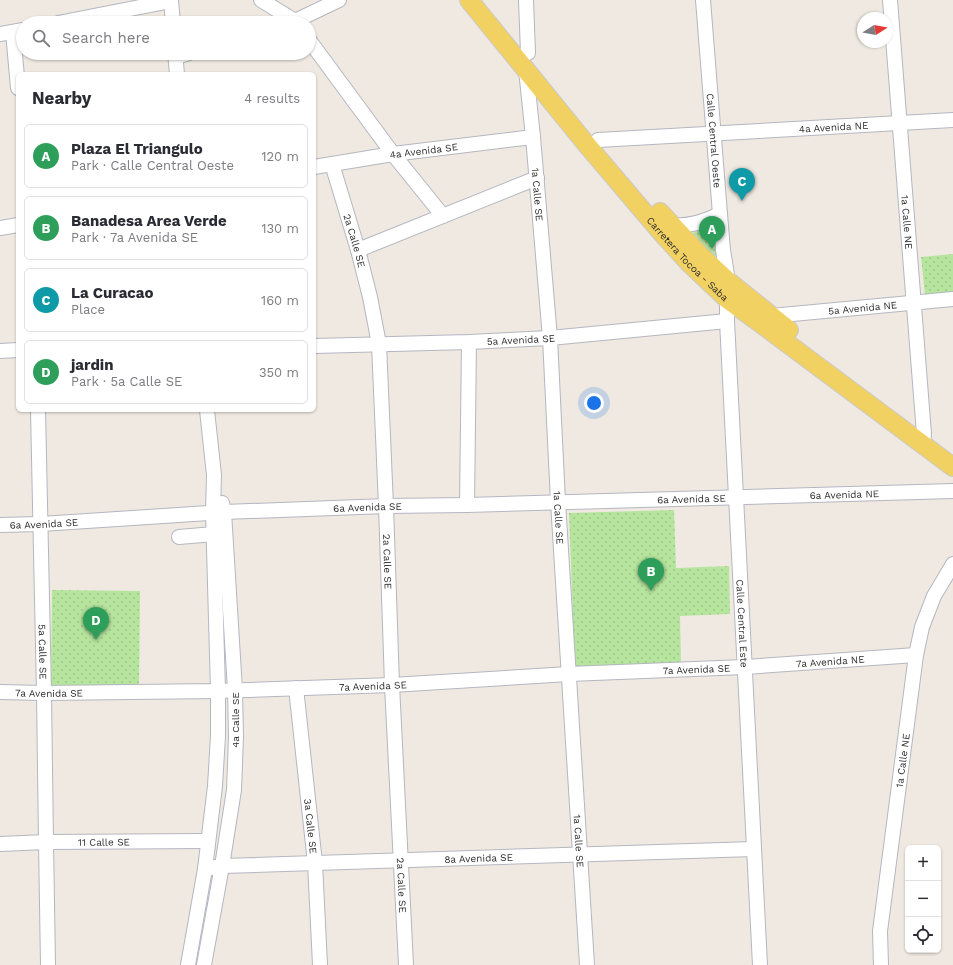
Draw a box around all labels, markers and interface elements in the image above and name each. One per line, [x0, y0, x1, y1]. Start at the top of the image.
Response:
north arrow [857, 12, 893, 48]
search box [16, 16, 316, 60]
icon: search [30, 27, 52, 49]
text: Search here [62, 29, 150, 47]
text: Nearby [32, 88, 91, 108]
text: 4 results [244, 91, 300, 106]
street label: Calle Central Oeste [705, 93, 723, 189]
street label: 4a Avenida NE [799, 119, 869, 134]
text: Plaza El Triangulo [71, 140, 203, 158]
street label: 4a Avenida SE [389, 141, 458, 160]
text: A [42, 149, 50, 164]
text: 120 m [261, 149, 299, 164]
text: Park · Calle Central Oeste [71, 158, 234, 173]
street label: 1a Calle SE [530, 167, 546, 222]
pin: C [729, 168, 755, 201]
street label: 1a Calle NE [900, 195, 915, 250]
text: Banadesa Area Verde [71, 212, 227, 230]
street label: 2a Calle SE [342, 212, 368, 269]
street label: Carretera Tocoa - Saba [645, 214, 731, 303]
pin: A [699, 216, 725, 249]
text: B [42, 221, 50, 236]
text: 130 m [261, 221, 299, 236]
text: Park · 7a Avenida SE [71, 230, 198, 245]
text: La Curacao [71, 284, 154, 302]
text: C [42, 293, 50, 308]
text: 160 m [261, 293, 299, 308]
street label: 5a Avenida NE [828, 299, 898, 316]
text: Place [71, 302, 105, 317]
street label: 5a Avenida SE [486, 332, 556, 347]
text: jardin [71, 356, 113, 374]
text: D [41, 365, 51, 380]
text: 350 m [259, 365, 299, 380]
text: Park · 5a Calle SE [71, 374, 182, 389]
your location [584, 393, 604, 413]
street label: 6a Avenida NE [809, 488, 879, 501]
street label: 1a Calle SE [552, 491, 566, 545]
street label: 6a Avenida SE [657, 492, 726, 505]
street label: 6a Avenida SE [333, 500, 402, 513]
street label: 6a Avenida SE [10, 516, 79, 530]
street label: 2a Calle SE [381, 534, 394, 589]
pin: B [638, 558, 664, 591]
street label: Calle Central Este [735, 579, 750, 668]
pin: D [83, 607, 109, 640]
street label: 5a Calle SE [37, 624, 49, 680]
street label: 7a Avenida NE [795, 653, 865, 669]
street label: 7a Avenida SE [662, 662, 731, 676]
street label: 7a Avenida SE [339, 679, 407, 692]
street label: 7a Avenida SE [15, 687, 83, 699]
street label: 4a Calle SE [230, 692, 241, 748]
street label: 1a Calle NE [893, 733, 911, 788]
street label: 3a Calle SE [303, 798, 319, 854]
street label: 1a Calle SE [572, 814, 586, 868]
street label: 11 Calle SE [78, 836, 130, 847]
map controls [905, 845, 941, 953]
button: + [905, 845, 941, 881]
street label: 8a Avenida SE [444, 851, 513, 864]
street label: 2a Calle SE [395, 857, 409, 913]
button: − [905, 881, 941, 917]
button: locate [905, 917, 941, 953]

